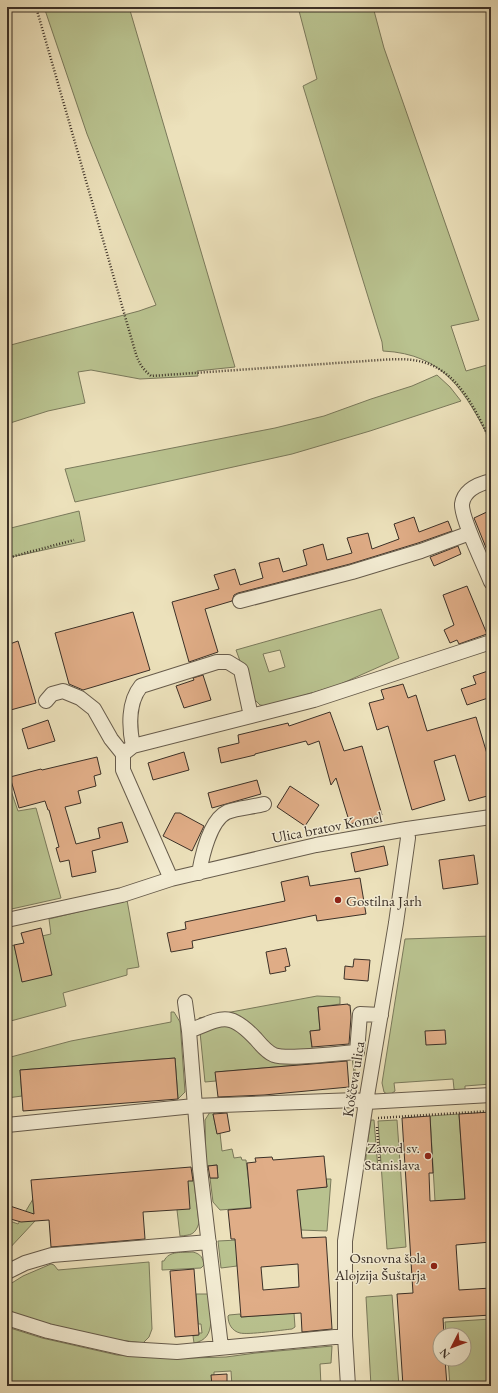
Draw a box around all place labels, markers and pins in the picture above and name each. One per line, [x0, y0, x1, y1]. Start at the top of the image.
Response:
place label: Gostilna Jarh [346, 891, 422, 910]
marker: Gostilna Jarh [333, 895, 343, 905]
place label: Zavod sv. Stanislava [364, 1138, 420, 1174]
marker: Zavod sv. Stanislava [423, 1151, 433, 1161]
place label: Osnovna šola Alojzija Šuštarja [334, 1248, 426, 1284]
marker: Osnovna šola Alojzija Šuštarja [429, 1261, 439, 1271]

